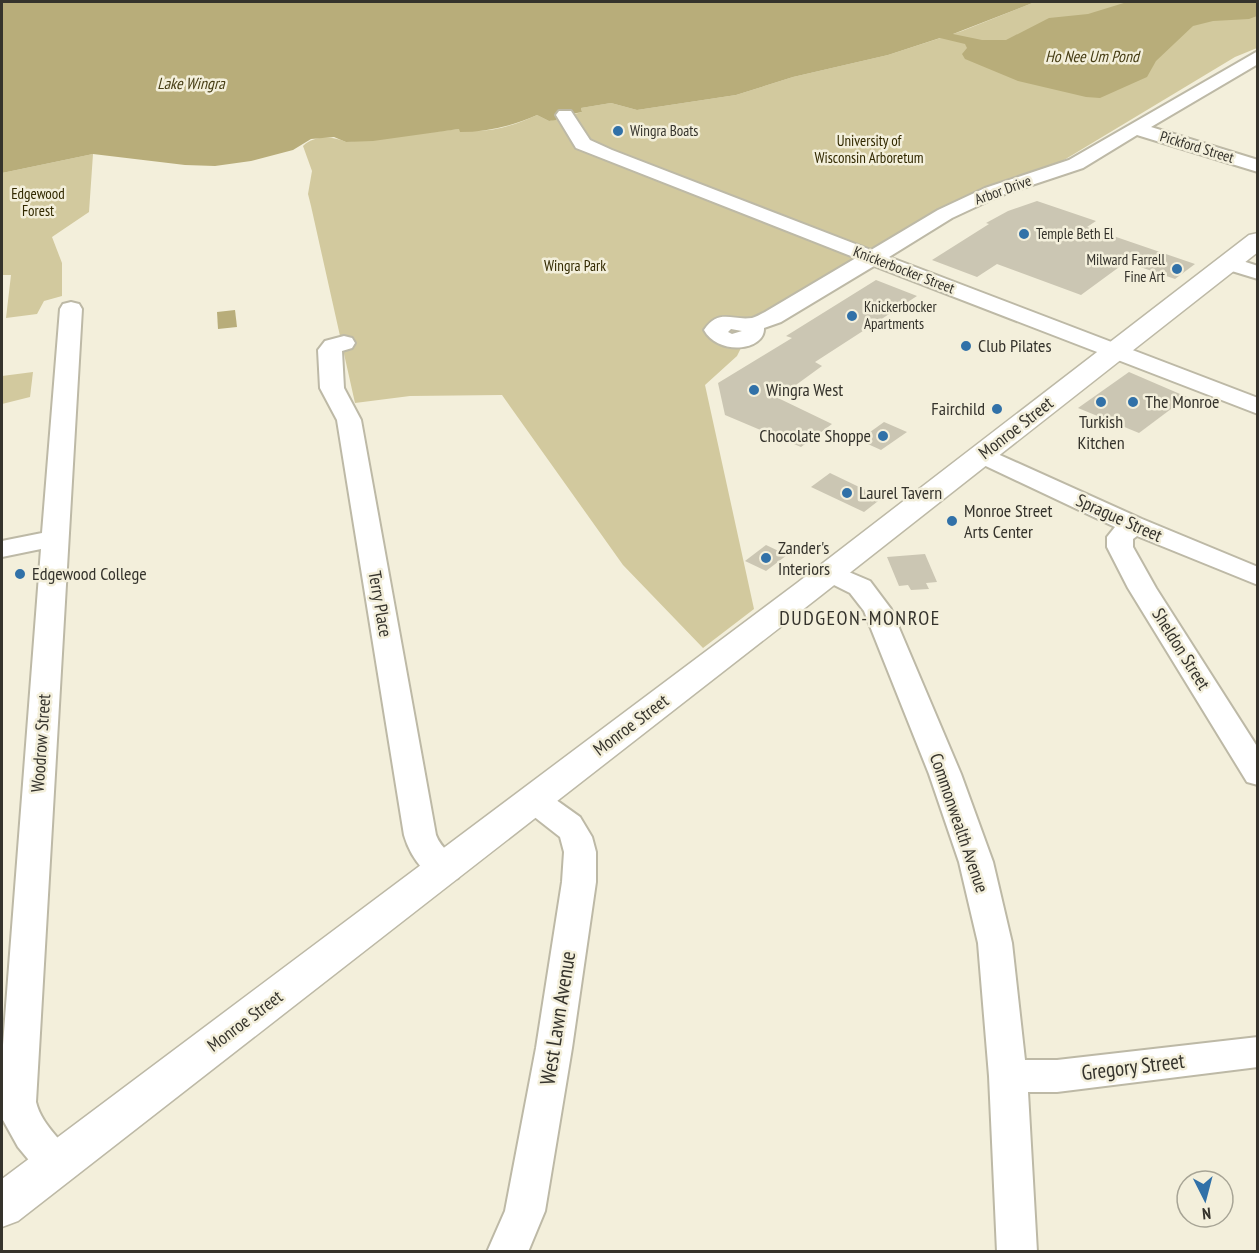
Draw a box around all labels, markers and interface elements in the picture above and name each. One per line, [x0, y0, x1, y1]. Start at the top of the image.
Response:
water label: Ho Nee Um Pond [1045, 46, 1141, 66]
water label: Lake Wingra [157, 73, 226, 93]
place label: Wingra Boats [630, 121, 698, 140]
marker: Wingra Boats [611, 124, 625, 138]
street label: Pickford Street [1158, 126, 1236, 167]
park label: University of Wisconsin Arboretum [814, 131, 924, 167]
street label: Arbor Drive [972, 171, 1034, 209]
park label: Edgewood Forest [11, 184, 65, 220]
place label: Temple Beth El [1036, 224, 1114, 243]
marker: Temple Beth El [1017, 227, 1031, 241]
street label: Knickerbocker Street [851, 242, 957, 298]
place label: Milward Farrell Fine Art [1086, 250, 1165, 286]
park label: Wingra Park [544, 256, 606, 275]
marker: Milward Farrell Fine Art [1170, 262, 1184, 276]
place label: Knickerbocker Apartments [864, 297, 937, 333]
marker: Knickerbocker Apartments [845, 309, 859, 323]
place label: Club Pilates [978, 334, 1052, 357]
marker: Club Pilates [959, 339, 973, 353]
place label: Wingra West [766, 378, 843, 401]
marker: Wingra West [747, 383, 761, 397]
place label: The Monroe [1145, 390, 1220, 413]
street label: Monroe Street [974, 391, 1058, 464]
marker: Turkish Kitchen [1094, 395, 1108, 409]
marker: The Monroe [1126, 395, 1140, 409]
place label: Fairchild [931, 397, 985, 420]
marker: Fairchild [990, 402, 1004, 416]
place label: Turkish Kitchen [1077, 410, 1125, 454]
place label: Chocolate Shoppe [759, 424, 871, 447]
marker: Chocolate Shoppe [876, 429, 890, 443]
place label: Laurel Tavern [859, 481, 942, 504]
marker: Laurel Tavern [840, 486, 854, 500]
street label: Sprague Street [1073, 488, 1166, 547]
place label: Monroe Street Arts Center [964, 499, 1052, 543]
marker: Monroe Street Arts Center [945, 514, 959, 528]
place label: Zander's Interiors [778, 536, 830, 580]
marker: Zander's Interiors [759, 551, 773, 565]
place label: Edgewood College [32, 562, 147, 585]
marker: Edgewood College [13, 567, 27, 581]
street label: Terry Place [363, 569, 398, 639]
street label: Sheldon Street [1147, 604, 1216, 694]
district label: DUDGEON-MONROE [779, 605, 941, 631]
street label: Monroe Street [588, 689, 673, 760]
street label: Woodrow Street [26, 693, 55, 793]
street label: Commonwealth Avenue [925, 750, 994, 895]
street label: West Lawn Avenue [534, 949, 581, 1087]
street label: Monroe Street [202, 985, 287, 1056]
street label: Gregory Street [1080, 1047, 1186, 1086]
north arrow [1175, 1169, 1235, 1229]
text: N [1201, 1204, 1212, 1224]

